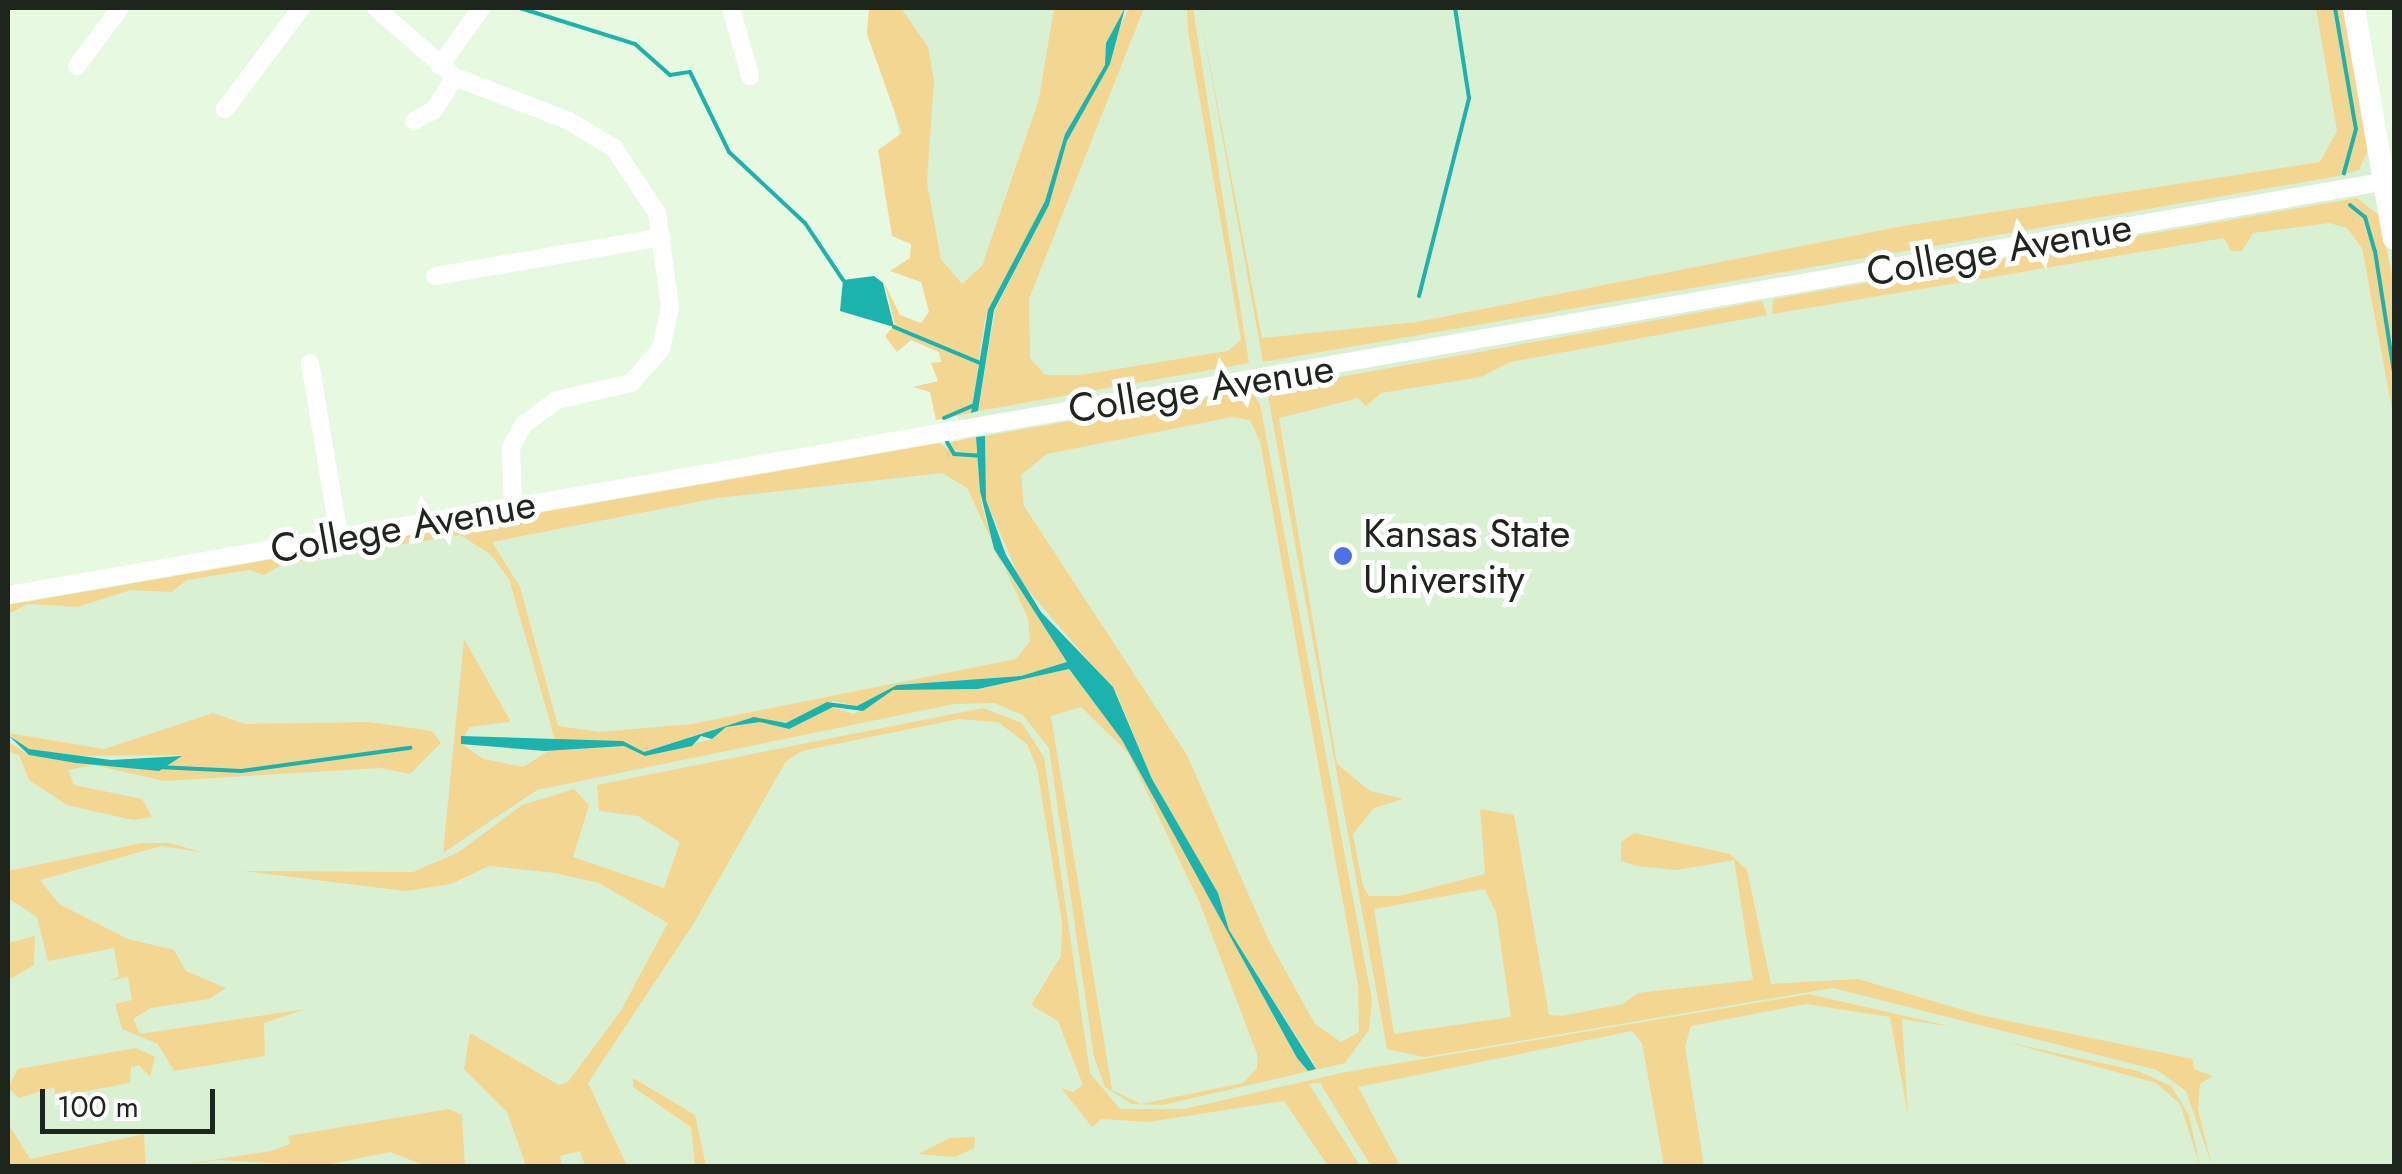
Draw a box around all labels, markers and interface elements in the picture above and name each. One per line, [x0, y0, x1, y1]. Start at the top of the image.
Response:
street label: College Avenue [1863, 202, 2135, 296]
street label: College Avenue [1065, 343, 1337, 433]
street label: College Avenue [267, 479, 539, 573]
place label: Kansas State University [1363, 509, 1570, 603]
marker: Kansas State University [1332, 545, 1354, 567]
scale bar [45, 1069, 220, 1131]
text: 100 m [57, 1085, 139, 1128]

